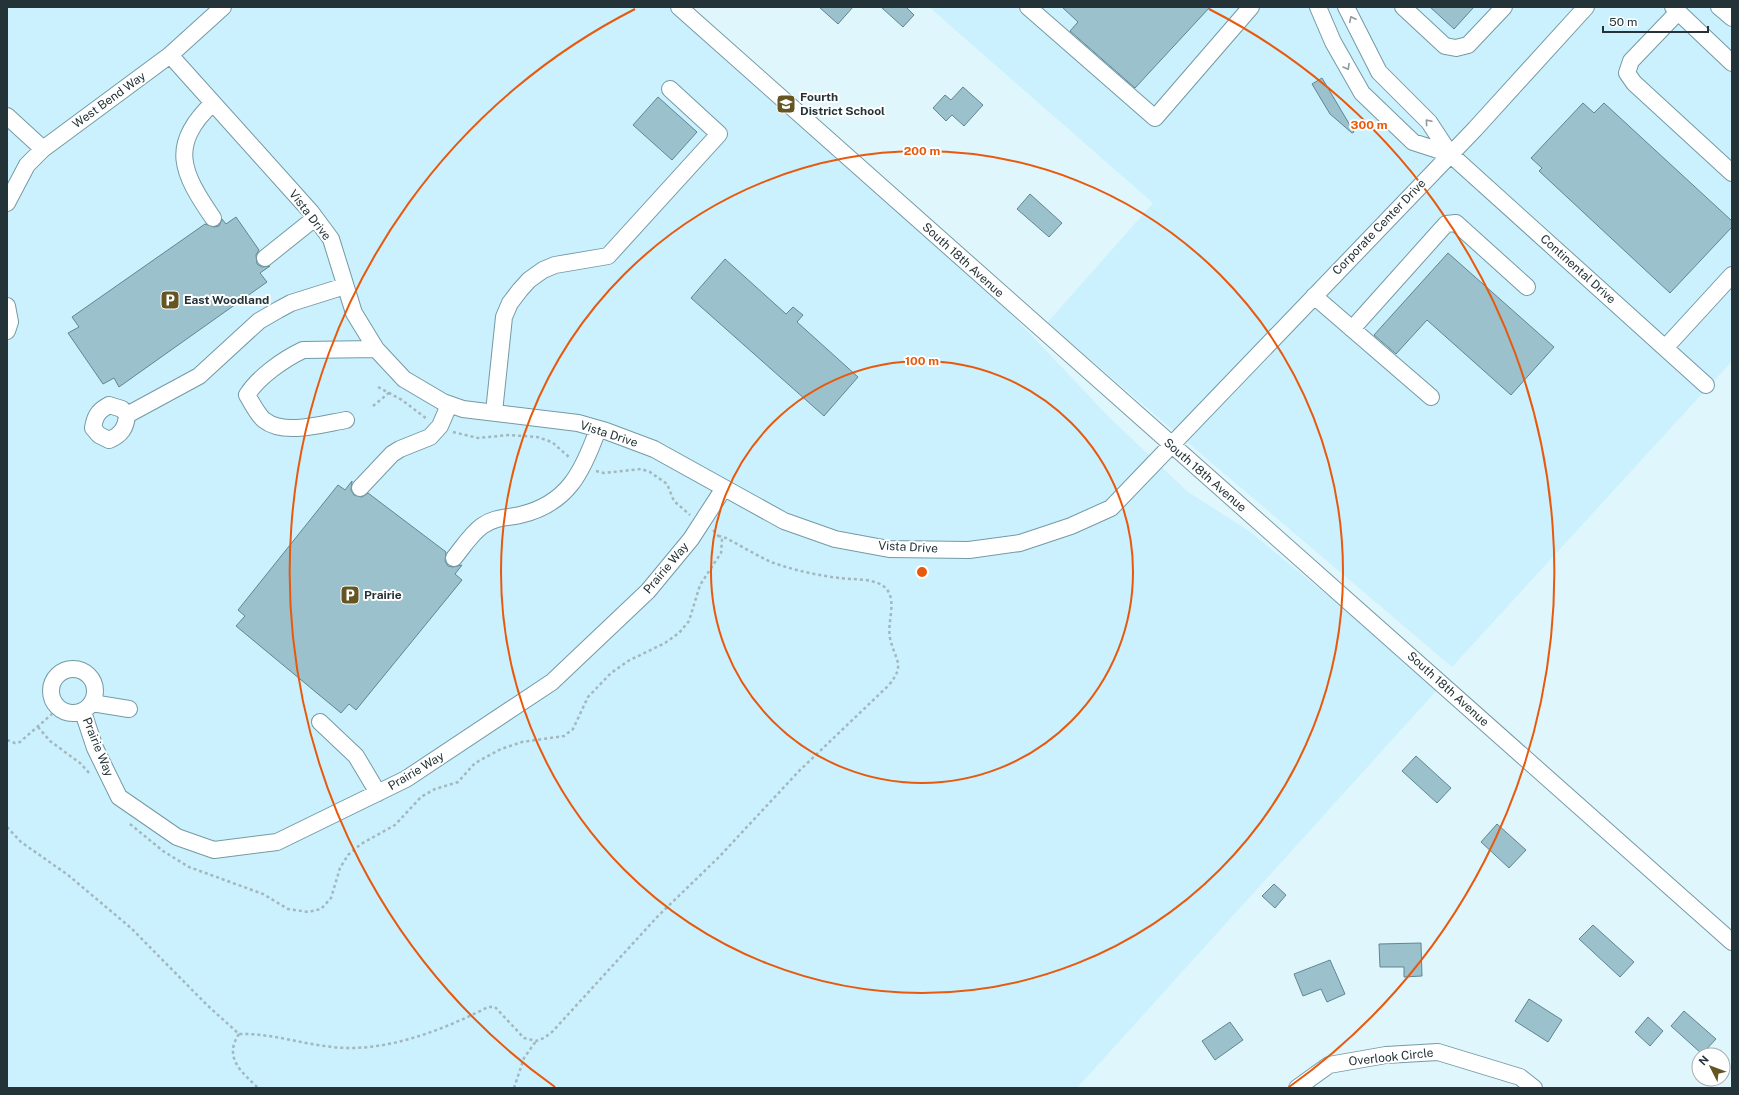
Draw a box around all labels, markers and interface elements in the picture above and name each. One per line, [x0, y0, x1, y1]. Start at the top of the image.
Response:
scale bar [1603, 8, 1708, 34]
text: 50 m [1609, 15, 1637, 29]
one-way arrow [1349, 16, 1356, 23]
one-way arrow [1343, 63, 1350, 70]
street label: West Bend Way [70, 69, 149, 131]
place label: Fourth District School [800, 90, 885, 118]
school or university icon: Fourth District School [775, 93, 797, 115]
text: 300 m [1351, 118, 1388, 132]
one-way arrow [1426, 119, 1433, 127]
text: 200 m [904, 144, 940, 158]
street label: Corporate Center Drive [1330, 176, 1429, 278]
street label: Vista Drive [286, 187, 334, 243]
street label: South 18th Avenue [919, 220, 1007, 300]
street label: Continental Drive [1538, 232, 1619, 307]
parking icon: East Woodland [159, 289, 181, 311]
place label: East Woodland [184, 293, 269, 307]
text: 100 m [905, 354, 939, 368]
street label: Vista Drive [578, 418, 640, 450]
street label: South 18th Avenue [1161, 435, 1249, 515]
street label: Vista Drive [878, 538, 938, 556]
street label: Prairie Way [641, 539, 692, 596]
centre of rings [915, 565, 929, 579]
parking icon: Prairie [339, 584, 361, 606]
place label: Prairie [364, 588, 402, 602]
street label: South 18th Avenue [1404, 649, 1492, 729]
street label: Prairie Way [80, 715, 116, 779]
street label: Prairie Way [386, 749, 447, 793]
street label: Overlook Circle [1348, 1046, 1434, 1068]
north arrow [1691, 1047, 1731, 1087]
text: N [1696, 1053, 1711, 1068]

